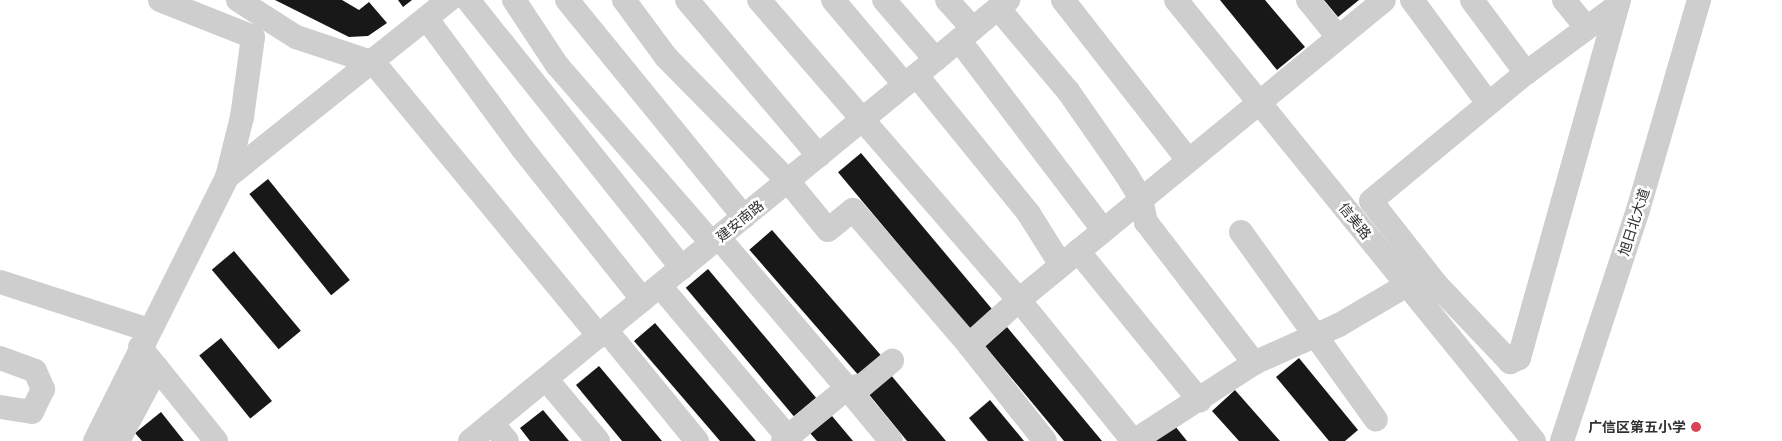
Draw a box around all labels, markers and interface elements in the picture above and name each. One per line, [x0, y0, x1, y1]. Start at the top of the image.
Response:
street label: 旭日北大道 [1615, 186, 1653, 258]
street label: 建安南路 [713, 197, 767, 245]
street label: 信美路 [1335, 199, 1375, 243]
place label: 广信区第五小学 [1588, 419, 1686, 435]
marker: 广信区第五小学 [1690, 421, 1702, 433]

